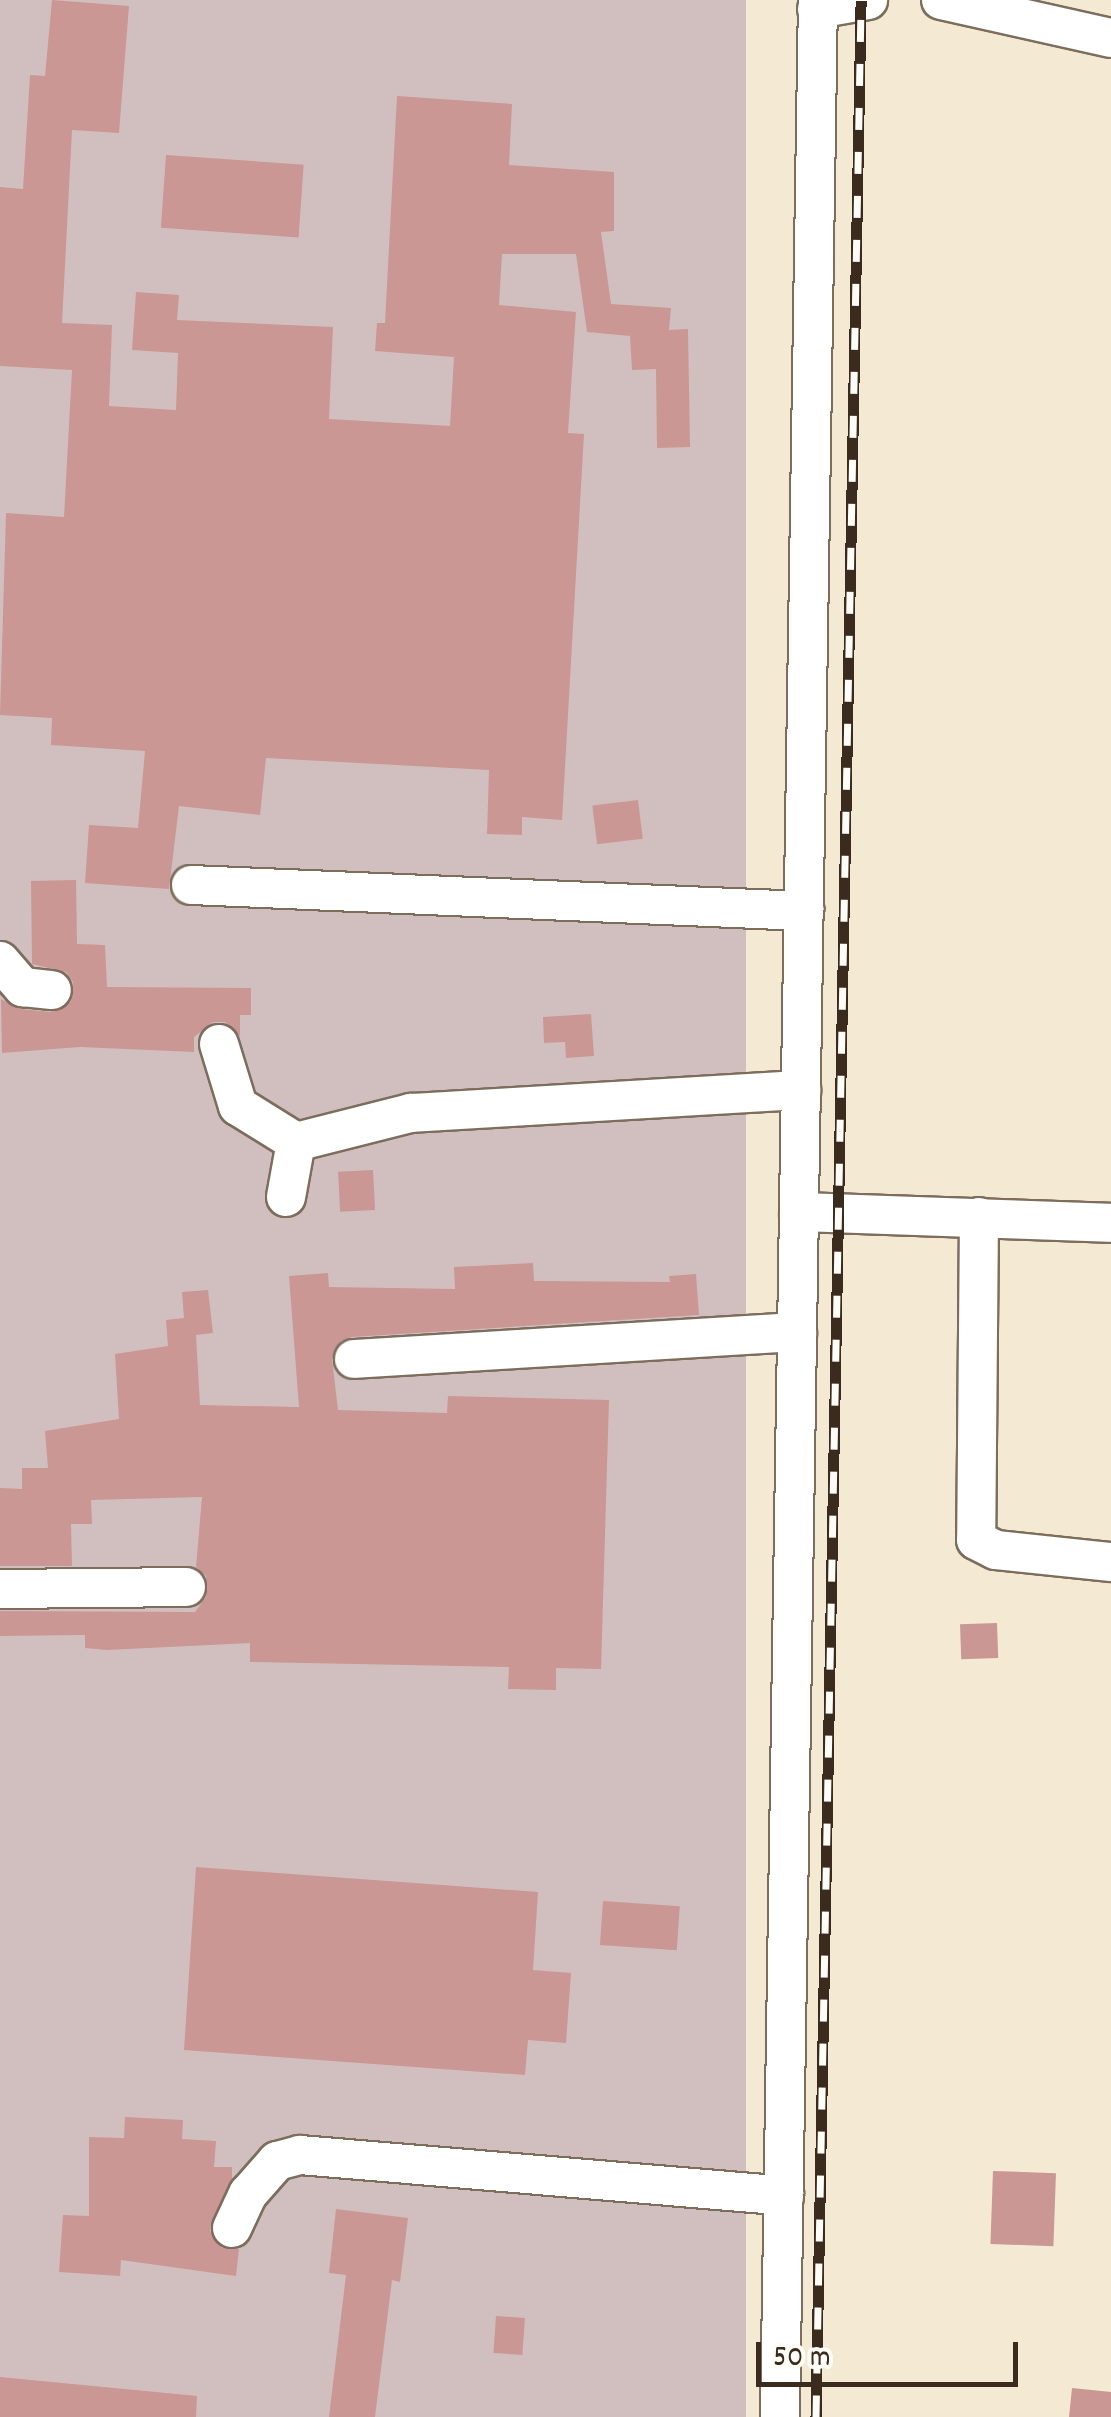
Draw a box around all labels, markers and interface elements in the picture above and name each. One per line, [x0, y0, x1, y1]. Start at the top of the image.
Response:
scale bar [761, 2322, 1024, 2384]
text: 50 m [773, 2338, 831, 2381]

